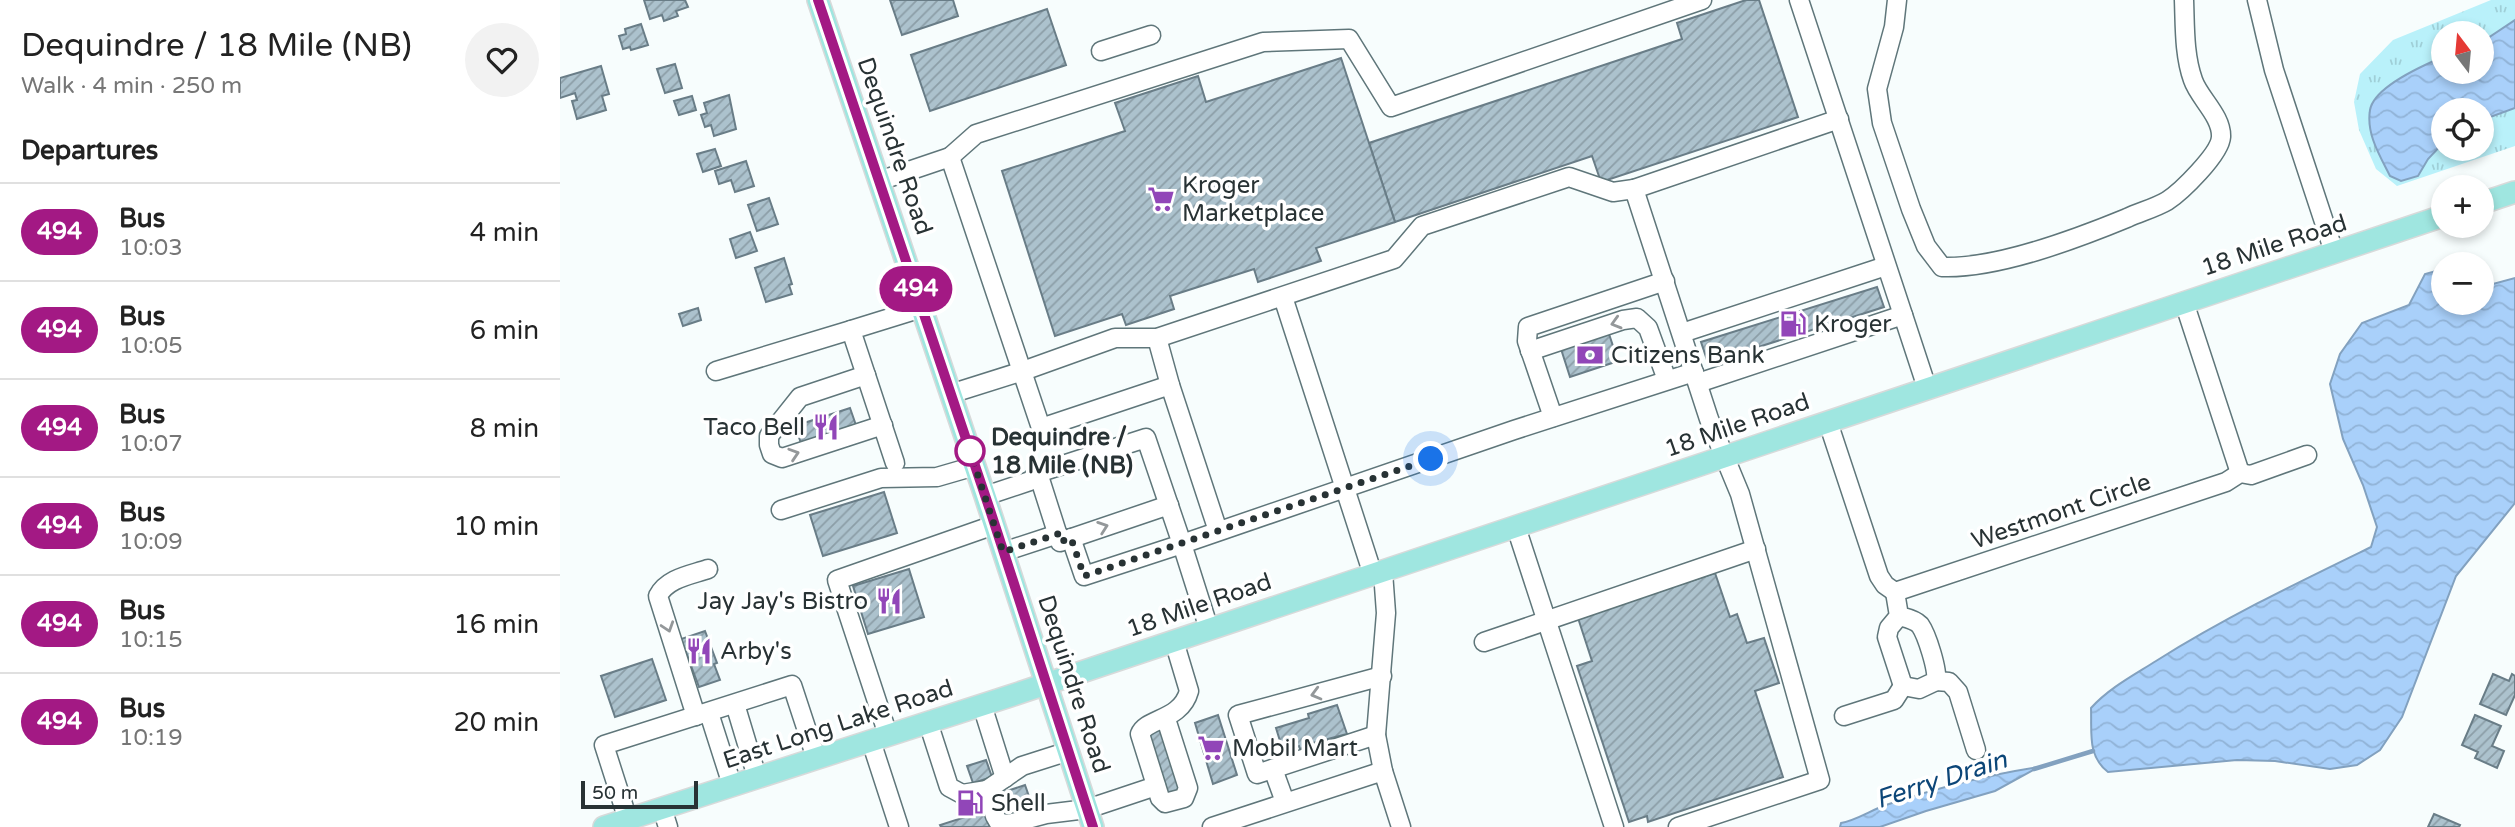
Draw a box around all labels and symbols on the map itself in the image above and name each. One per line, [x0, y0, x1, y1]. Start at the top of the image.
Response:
north arrow [2431, 21, 2494, 84]
street label: Dequindre Road [851, 54, 938, 239]
place label: Kroger Marketplace [1182, 171, 1324, 228]
supermarket icon: Kroger Marketplace [1146, 184, 1176, 214]
street label: 18 Mile Road [2198, 208, 2351, 283]
line badge: 494 [876, 266, 956, 312]
fuel station icon: Kroger [1778, 309, 1808, 339]
place label: Kroger [1814, 310, 1892, 339]
one-way arrow [1610, 314, 1622, 329]
bank icon: Citizens Bank [1575, 340, 1605, 370]
place label: Citizens Bank [1611, 341, 1765, 370]
street label: 18 Mile Road [1661, 387, 1813, 464]
restaurant icon: Taco Bell [811, 412, 841, 442]
place label: Taco Bell [703, 413, 805, 442]
place label: Dequindre / 18 Mile (NB) [991, 423, 1133, 480]
marker: Dequindre / 18 Mile (NB) [955, 436, 985, 466]
your location [1413, 441, 1448, 476]
one-way arrow [788, 448, 800, 462]
street label: Westmont Circle [1968, 467, 2155, 556]
one-way arrow [1097, 521, 1109, 535]
street label: 18 Mile Road [1123, 567, 1275, 644]
restaurant icon: Jay Jay's Bistro [874, 586, 904, 616]
place label: Jay Jay's Bistro [698, 587, 868, 616]
street label: Dequindre Road [1031, 591, 1116, 777]
one-way arrow [660, 621, 674, 633]
restaurant icon: Arby's [684, 636, 714, 666]
place label: Arby's [720, 637, 792, 666]
street label: East Long Lake Road [719, 674, 957, 775]
one-way arrow [1310, 686, 1322, 700]
supermarket icon: Mobil Mart [1196, 733, 1226, 763]
place label: Mobil Mart [1232, 734, 1358, 763]
water label: Ferry Drain [1872, 743, 2012, 815]
scale bar [581, 778, 698, 810]
fuel station icon: Shell [955, 788, 985, 818]
place label: Shell [991, 789, 1046, 818]

